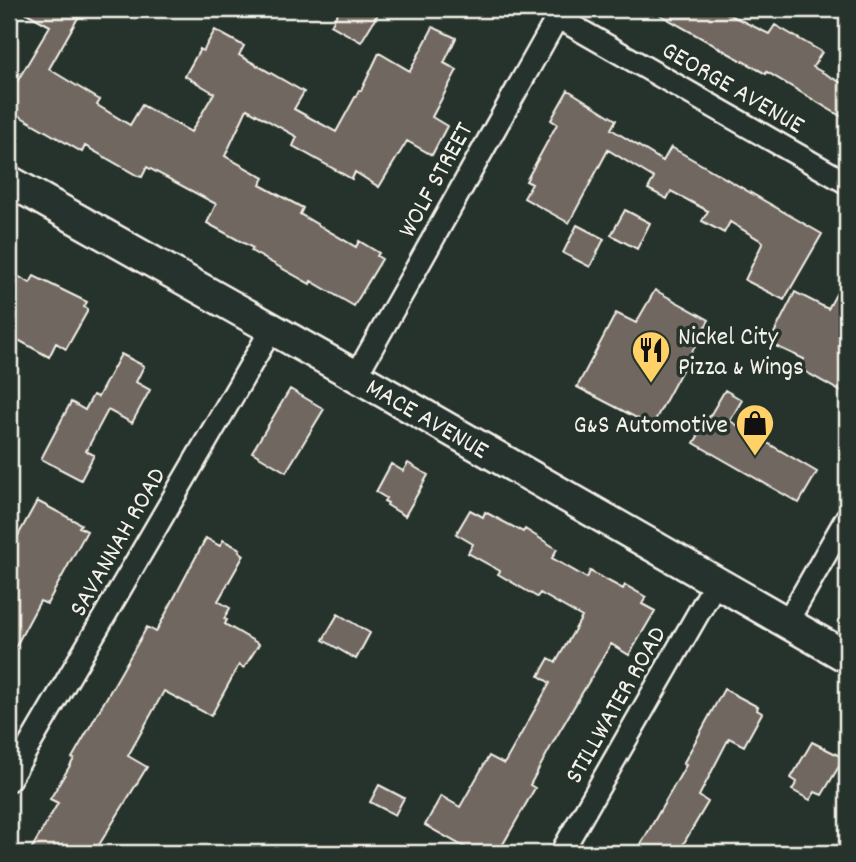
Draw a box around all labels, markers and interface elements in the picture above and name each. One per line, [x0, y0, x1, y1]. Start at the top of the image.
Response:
street label: GEORGE AVENUE [654, 33, 811, 145]
street label: WOLF STREET [390, 116, 484, 245]
place label: Nickel City Pizza & Wings [678, 320, 804, 387]
restaurant icon: Nickel City Pizza & Wings [630, 329, 672, 384]
street label: MACE AVENUE [358, 370, 495, 470]
shop icon: G&S Automotive [734, 402, 776, 457]
place label: G&S Automotive [573, 408, 728, 445]
street label: SAVANNAH ROAD [61, 461, 177, 624]
street label: STILLWATER ROAD [557, 620, 677, 791]

